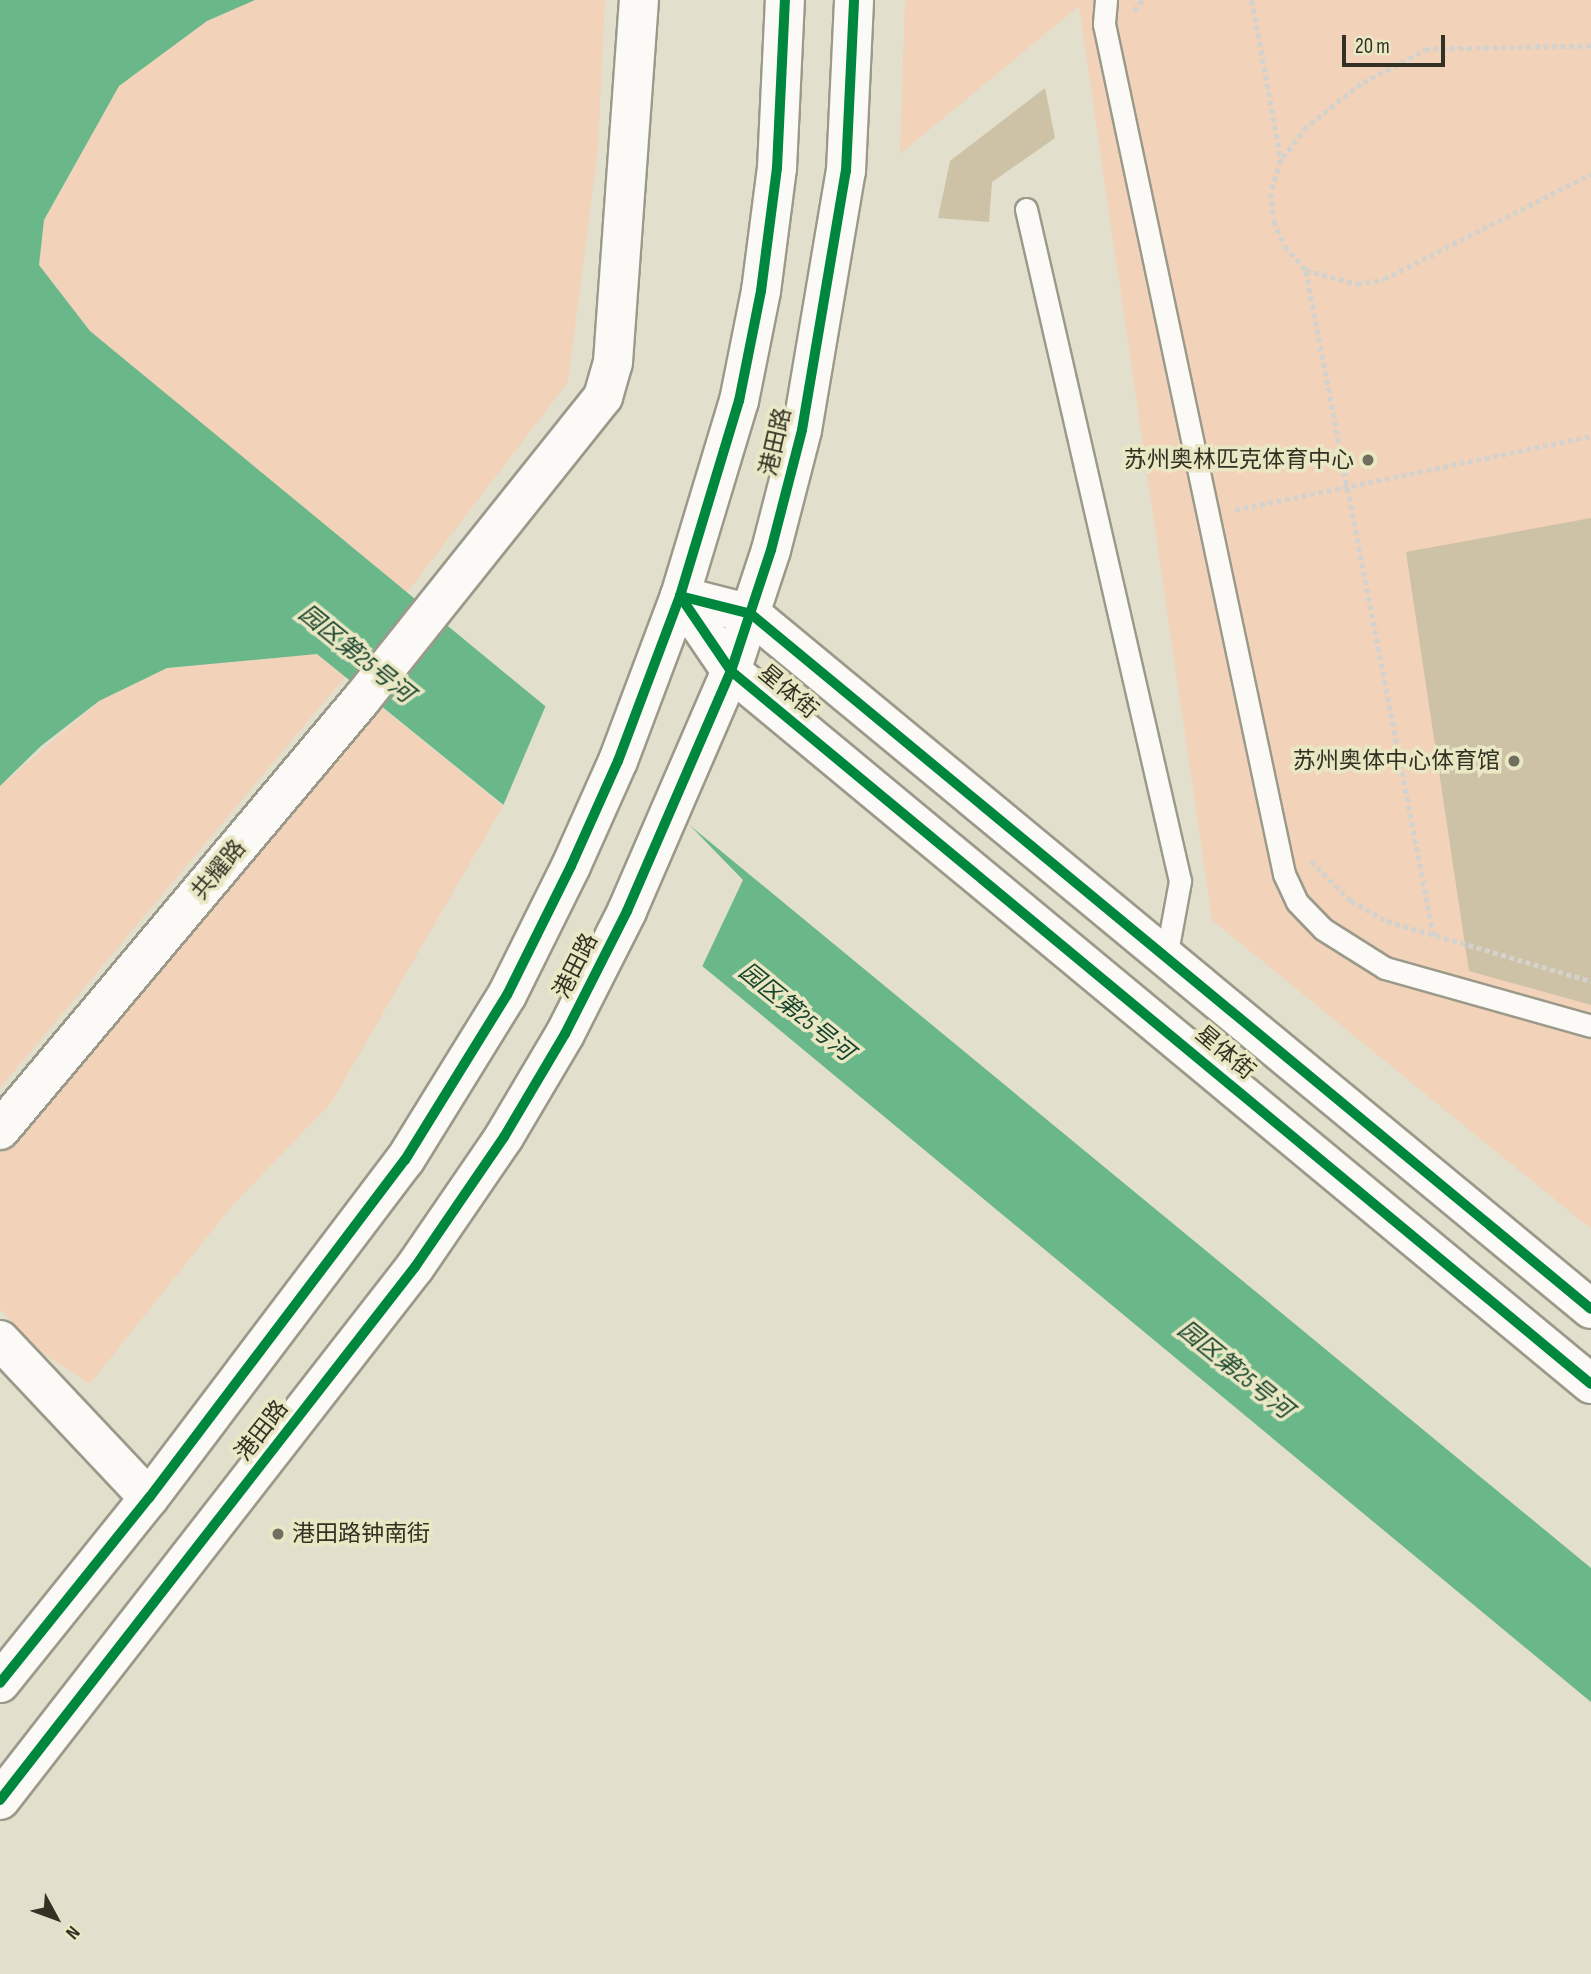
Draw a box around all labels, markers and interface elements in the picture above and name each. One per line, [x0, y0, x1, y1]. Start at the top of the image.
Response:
scale bar [1346, 21, 1449, 65]
text: 20 m [1355, 34, 1390, 59]
street label: 港田路 [755, 405, 797, 479]
place label: 苏州奥林匹克体育中心 [1124, 446, 1354, 474]
marker: 苏州奥林匹克体育中心 [1360, 452, 1376, 468]
water label: 园区第25号河 [293, 599, 419, 709]
street label: 星体街 [753, 659, 823, 725]
place label: 苏州奥体中心体育馆 [1293, 747, 1500, 775]
marker: 苏州奥体中心体育馆 [1506, 753, 1522, 769]
street label: 共耀路 [186, 835, 252, 905]
street label: 港田路 [548, 929, 604, 1003]
water label: 园区第25号河 [733, 957, 859, 1067]
street label: 星体街 [1190, 1020, 1260, 1086]
water label: 园区第25号河 [1172, 1315, 1298, 1425]
street label: 港田路 [230, 1395, 294, 1467]
place label: 港田路钟南街 [292, 1520, 430, 1548]
marker: 港田路钟南街 [270, 1526, 286, 1542]
north arrow [21, 1883, 91, 1953]
text: N [60, 1921, 84, 1943]

